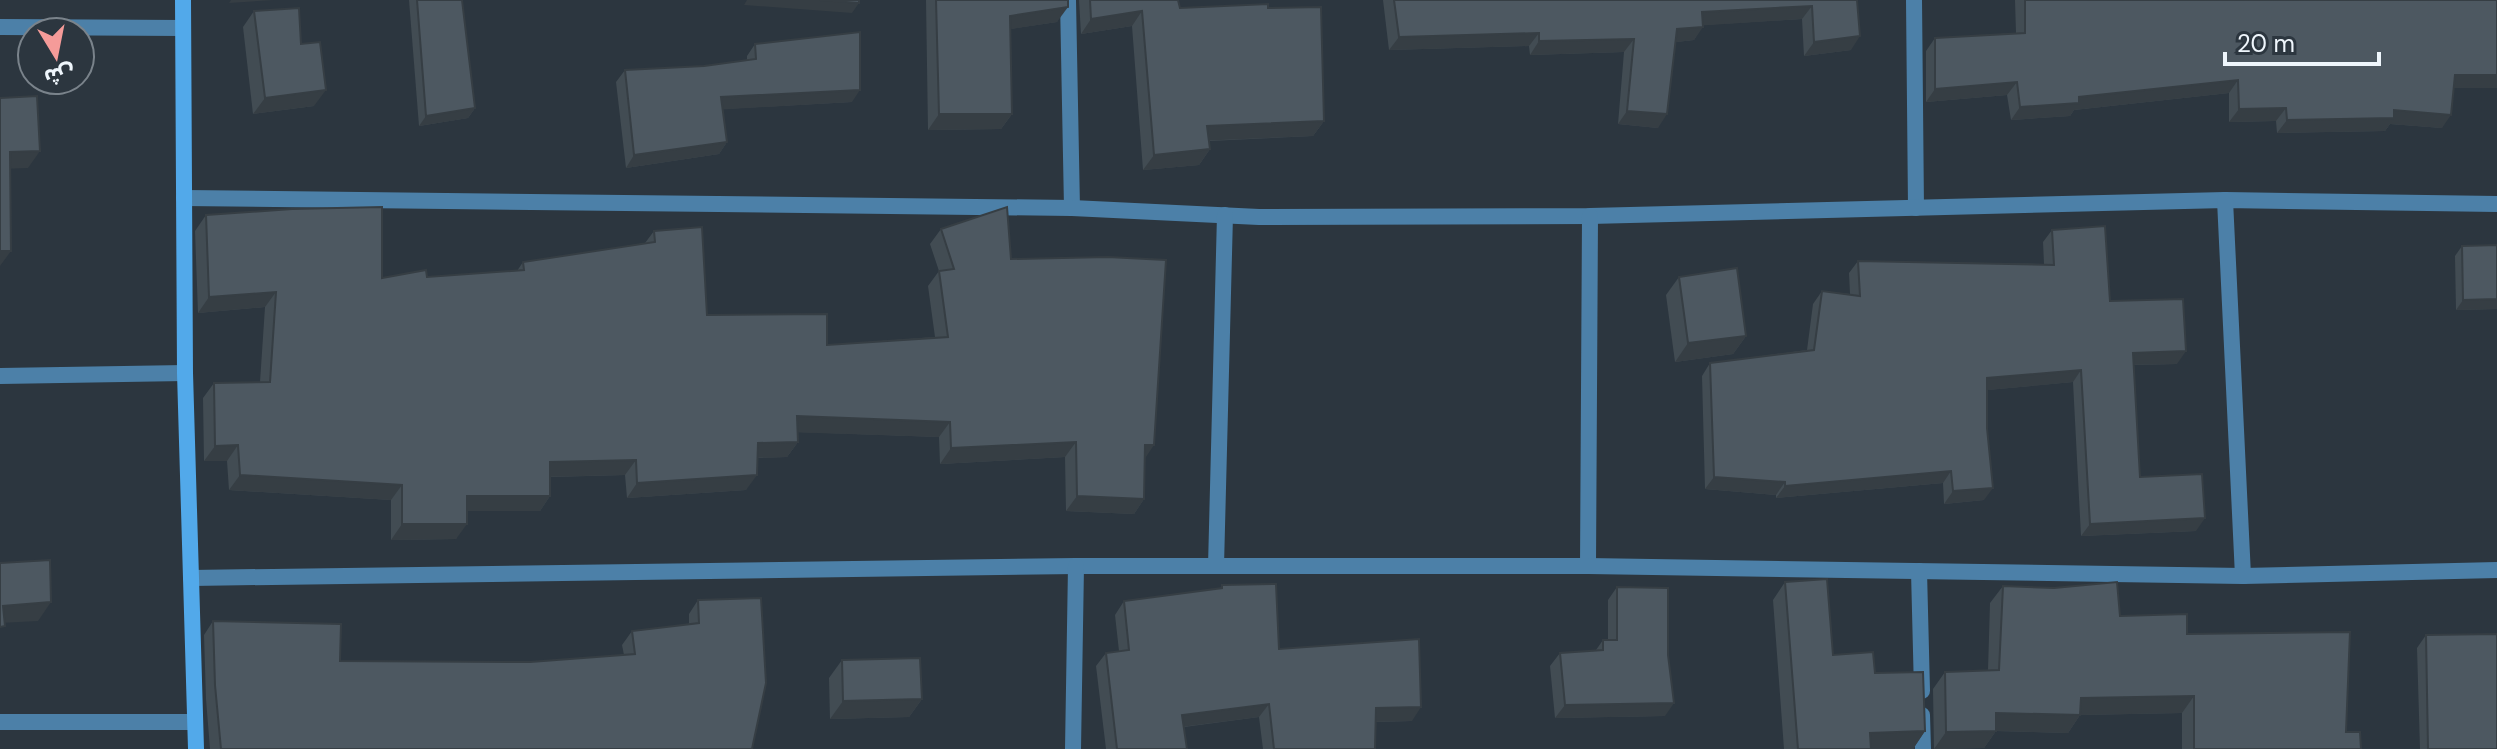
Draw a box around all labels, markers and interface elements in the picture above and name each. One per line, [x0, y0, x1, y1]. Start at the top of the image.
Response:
north arrow [16, 16, 96, 96]
scale bar [2225, 16, 2379, 66]
text: 20 m [2237, 28, 2295, 59]
text: ش [42, 58, 77, 92]

